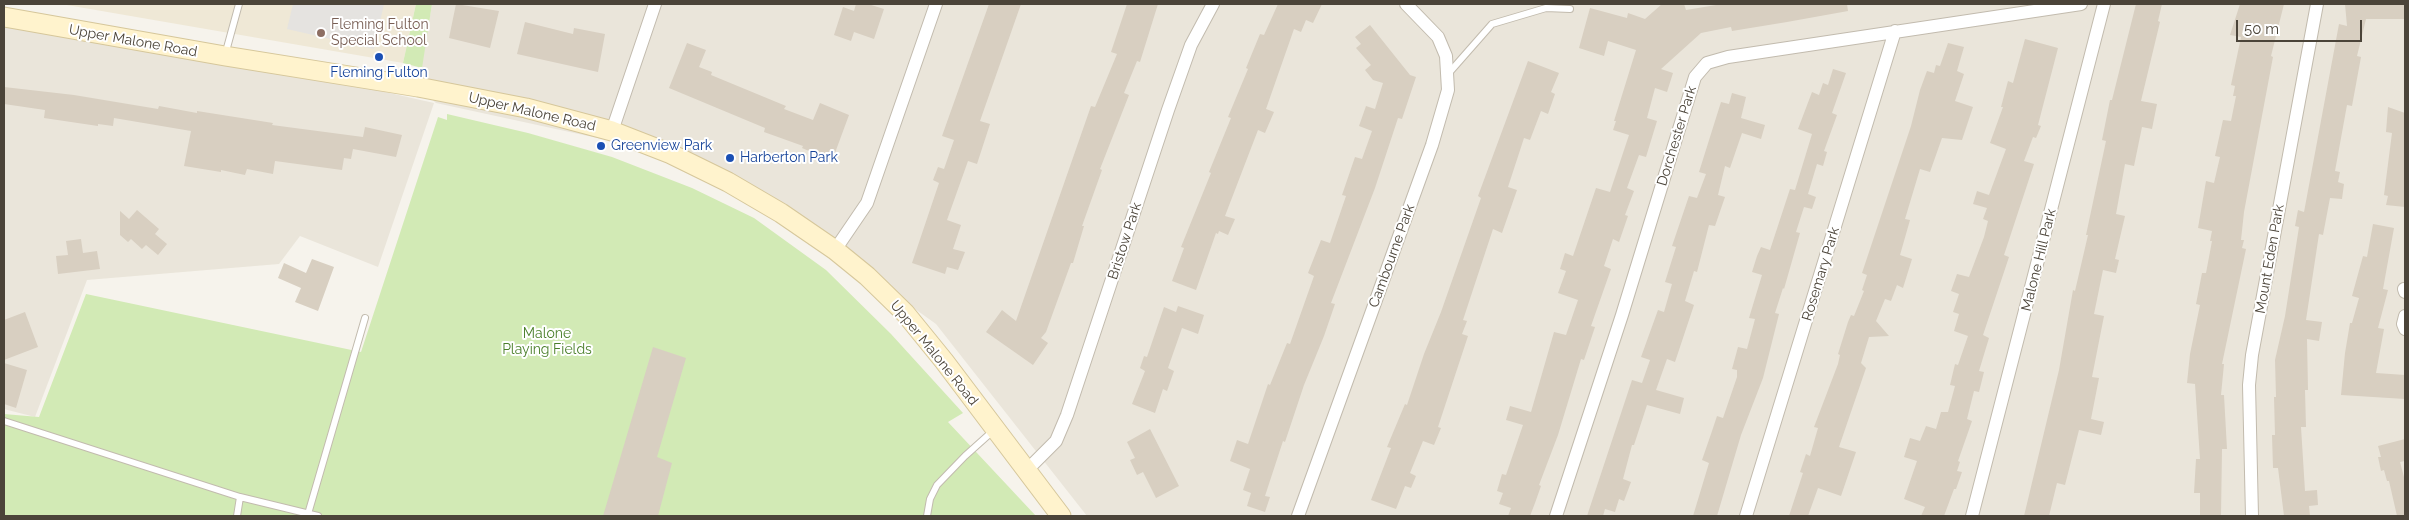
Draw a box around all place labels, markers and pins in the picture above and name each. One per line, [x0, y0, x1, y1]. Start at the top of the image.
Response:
place label: Fleming Fulton Special School [331, 17, 429, 49]
marker: Fleming Fulton Special School [315, 27, 327, 39]
marker: Fleming Fulton [373, 51, 385, 63]
place label: Fleming Fulton [330, 65, 428, 81]
place label: Greenview Park [611, 138, 712, 154]
marker: Greenview Park [595, 140, 607, 152]
place label: Harberton Park [740, 150, 838, 166]
marker: Harberton Park [724, 152, 736, 164]

